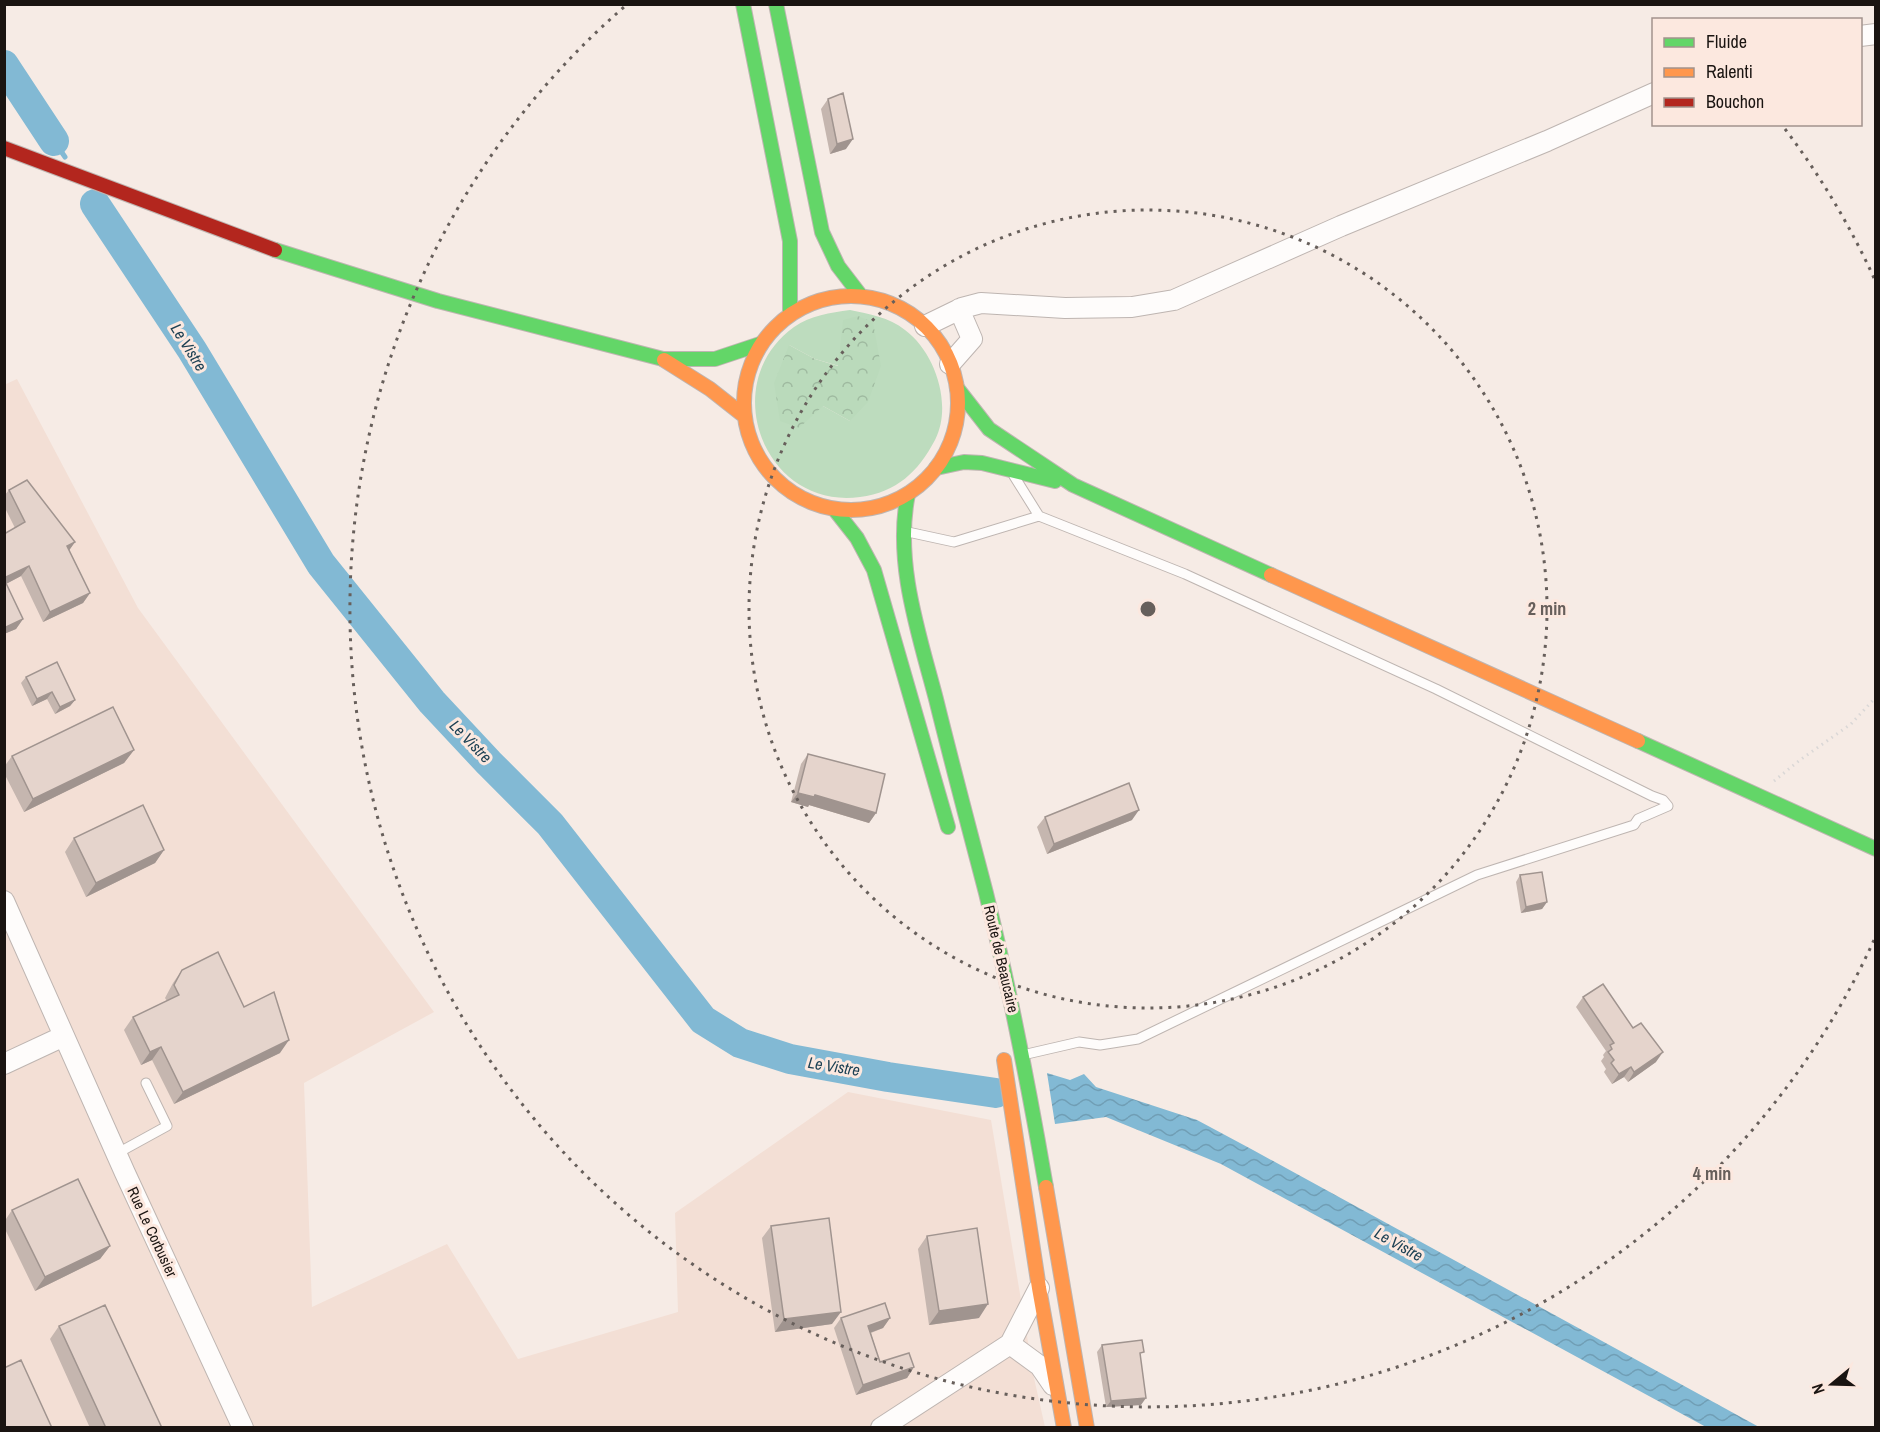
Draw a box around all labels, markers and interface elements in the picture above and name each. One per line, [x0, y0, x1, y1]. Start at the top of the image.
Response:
legend [1652, 18, 1862, 126]
text: Fluide [1706, 29, 1747, 54]
text: Ralenti [1706, 59, 1753, 84]
text: Bouchon [1706, 89, 1764, 114]
water label: Le Vistre [166, 319, 212, 375]
text: 2 min [1528, 596, 1566, 621]
centre of rings [1138, 599, 1158, 619]
water label: Le Vistre [445, 715, 497, 767]
street label: Route de Beaucaire [979, 903, 1024, 1015]
water label: Le Vistre [806, 1051, 862, 1081]
text: 4 min [1693, 1161, 1731, 1186]
street label: Rue Le Corbusier [122, 1183, 182, 1280]
water label: Le Vistre [1371, 1222, 1427, 1266]
north arrow [1802, 1354, 1862, 1414]
text: N [1806, 1381, 1830, 1397]

